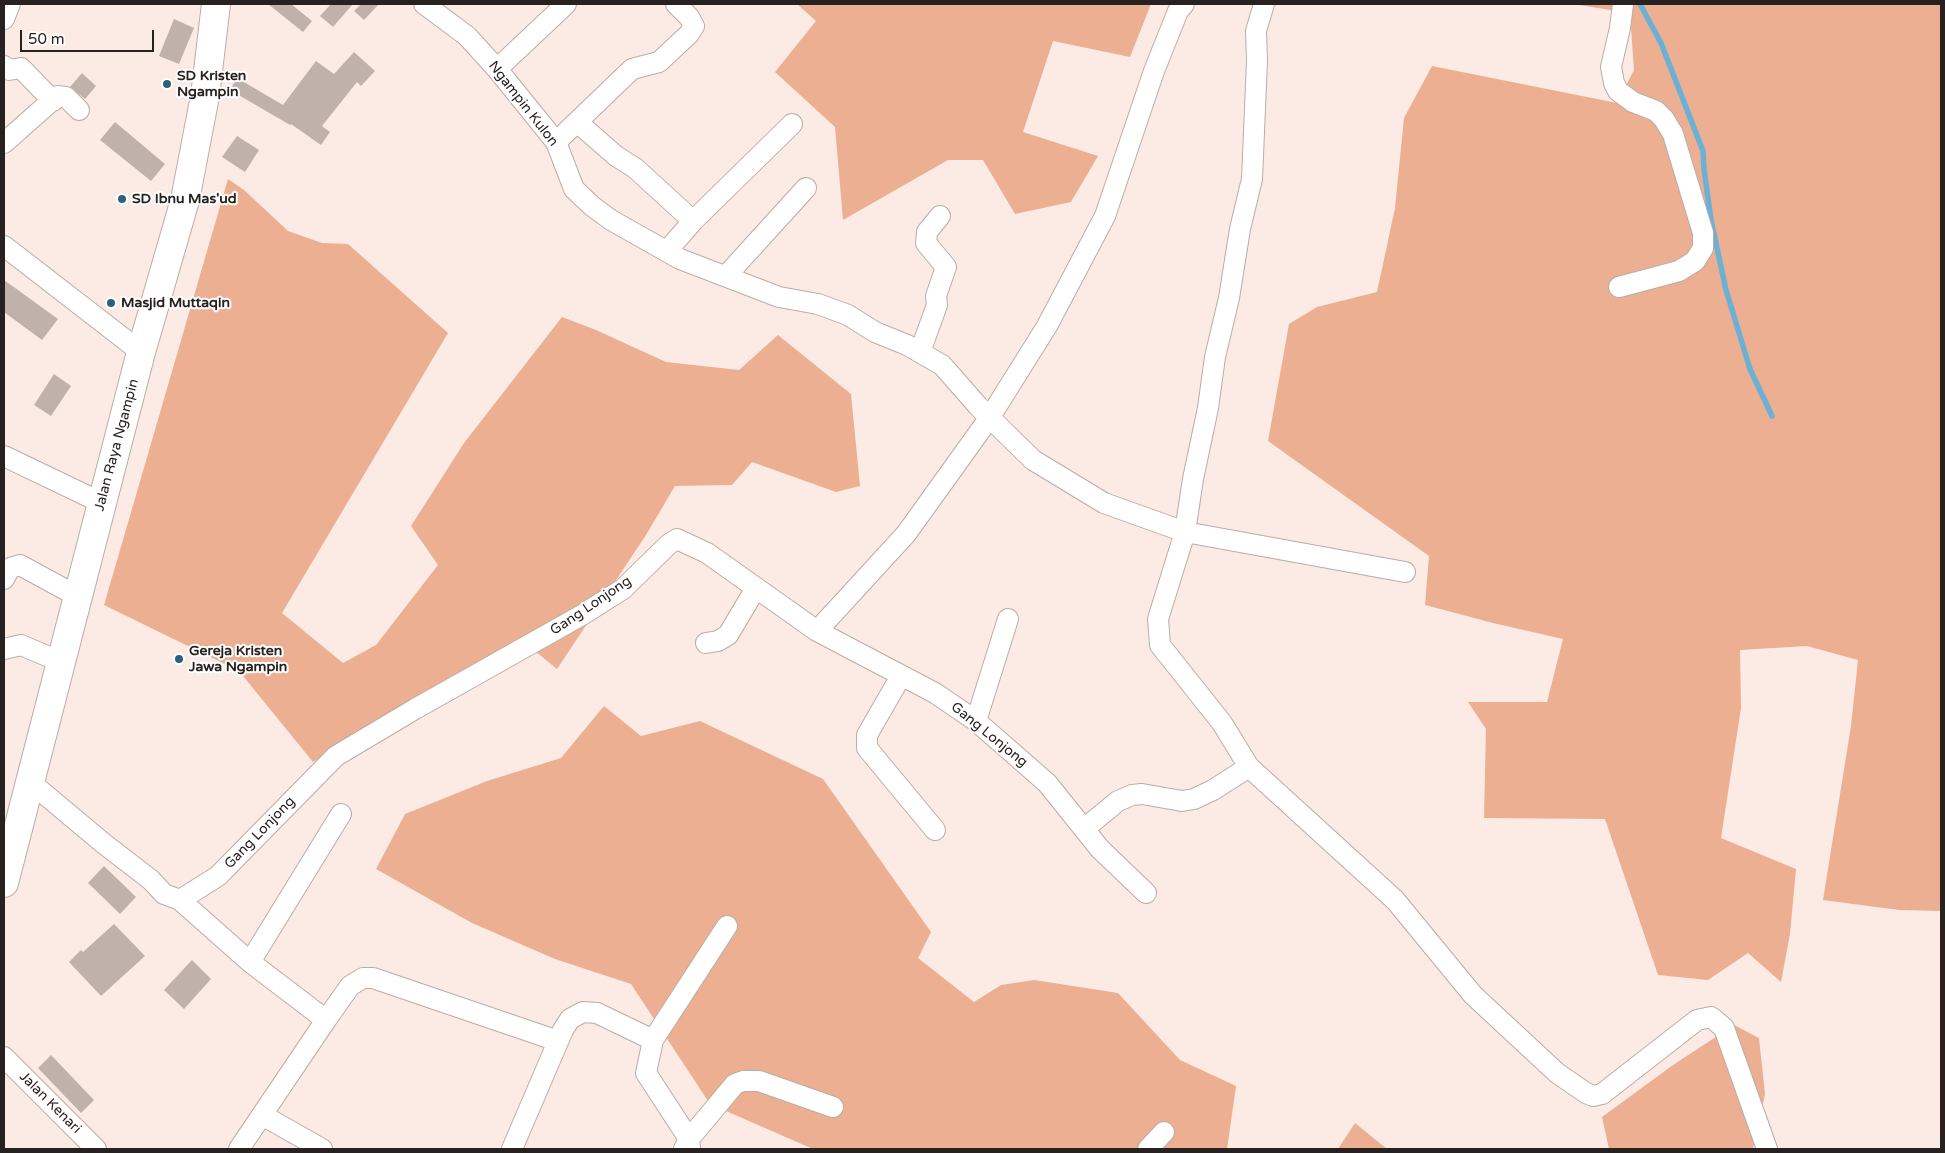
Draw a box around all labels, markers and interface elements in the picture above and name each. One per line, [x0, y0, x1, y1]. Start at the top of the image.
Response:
scale bar [22, 20, 156, 52]
text: 50 m [28, 30, 65, 48]
street label: Ngampin Kulon [485, 58, 561, 150]
place label: SD Kristen Ngampin [177, 68, 246, 100]
marker: SD Kristen Ngampin [161, 78, 173, 90]
place label: SD Ibnu Mas'ud [132, 191, 237, 207]
marker: SD Ibnu Mas'ud [116, 193, 128, 205]
place label: Masjid Muttaqin [121, 295, 230, 311]
marker: Masjid Muttaqin [105, 297, 117, 309]
street label: Jalan Raya Ngampin [91, 377, 143, 513]
street label: Gang Lonjong [547, 573, 635, 639]
place label: Gereja Kristen Jawa Ngampin [189, 643, 287, 676]
marker: Gereja Kristen Jawa Ngampin [173, 653, 185, 665]
street label: Gang Lonjong [947, 699, 1031, 771]
street label: Gang Lonjong [221, 793, 299, 873]
street label: Jalan Kenari [16, 1069, 84, 1137]

